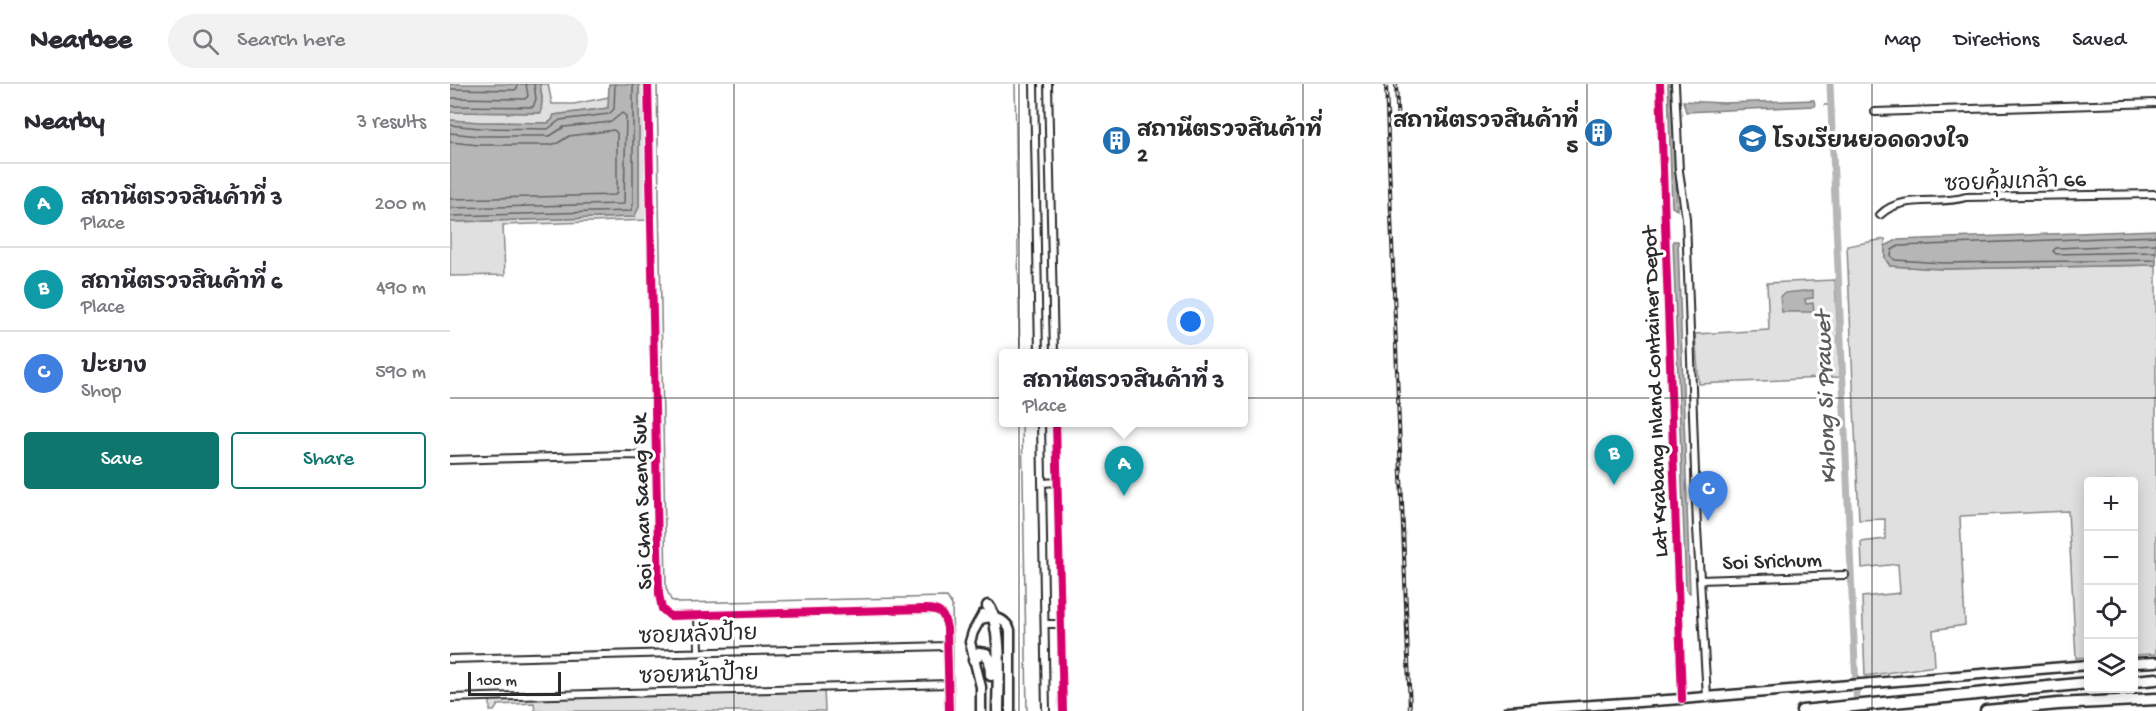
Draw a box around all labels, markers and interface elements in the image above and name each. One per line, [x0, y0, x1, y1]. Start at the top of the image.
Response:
search box [168, 14, 588, 68]
text: Nearbee [30, 25, 132, 58]
icon: search [189, 25, 222, 58]
text: Search here [237, 28, 345, 54]
text: Map [1884, 29, 1921, 54]
text: Directions [1954, 29, 2039, 54]
text: Saved [2072, 29, 2126, 54]
place label: สถานีตรวจสินค้าที่ 5 [1393, 99, 1578, 161]
text: Nearby [24, 108, 105, 139]
place label: สถานีตรวจสินค้าที่ 2 [1137, 108, 1322, 170]
text: 3 results [357, 112, 426, 135]
building icon: สถานีตรวจสินค้าที่ 5 [1583, 116, 1615, 148]
school or university icon: โรงเรียนยอดดวงใจ [1736, 123, 1768, 155]
building icon: สถานีตรวจสินค้าที่ 2 [1100, 125, 1132, 157]
place label: โรงเรียนยอดดวงใจ [1772, 125, 1969, 156]
street label: ซอยคุ้มเกล้า 66 [1944, 164, 2087, 199]
text: สถานีตรวจสินค้าที่ 3 [81, 187, 282, 213]
text: A [38, 194, 49, 217]
text: 200 m [375, 194, 426, 217]
text: Place [81, 213, 125, 236]
street label: Lat Krabang Inland Container Depot [1638, 224, 1676, 558]
text: สถานีตรวจสินค้าที่ 6 [81, 271, 282, 297]
text: B [38, 278, 49, 301]
text: 490 m [376, 278, 426, 301]
text: Place [81, 297, 125, 320]
your location [1176, 307, 1205, 336]
water label: Khlong Si Prawet [1810, 307, 1845, 485]
popup [999, 349, 1248, 427]
text: ปะยาง [81, 355, 147, 381]
text: C [38, 362, 49, 385]
text: 590 m [375, 362, 426, 385]
text: สถานีตรวจสินค้าที่ 3 [1023, 370, 1224, 396]
text: Shop [81, 381, 121, 404]
text: Place [1023, 396, 1066, 419]
street label: Soi Chan Saeng Suk [628, 412, 660, 590]
button: Save [24, 432, 219, 489]
button: Share [231, 432, 426, 489]
pin: B [1594, 436, 1634, 485]
pin: A [1104, 446, 1144, 496]
pin: C [1688, 472, 1728, 521]
map controls [2084, 477, 2138, 693]
button: + [2084, 477, 2138, 531]
button: − [2084, 531, 2138, 585]
street label: Soi Srichum [1722, 548, 1823, 578]
button: locate [2084, 585, 2138, 639]
street label: ซอยหลังป้าย [638, 616, 758, 652]
button: layers [2084, 639, 2138, 693]
street label: ซอยหน้าป้าย [639, 656, 760, 692]
scale bar [468, 669, 561, 696]
text: 100 m [477, 673, 517, 692]

